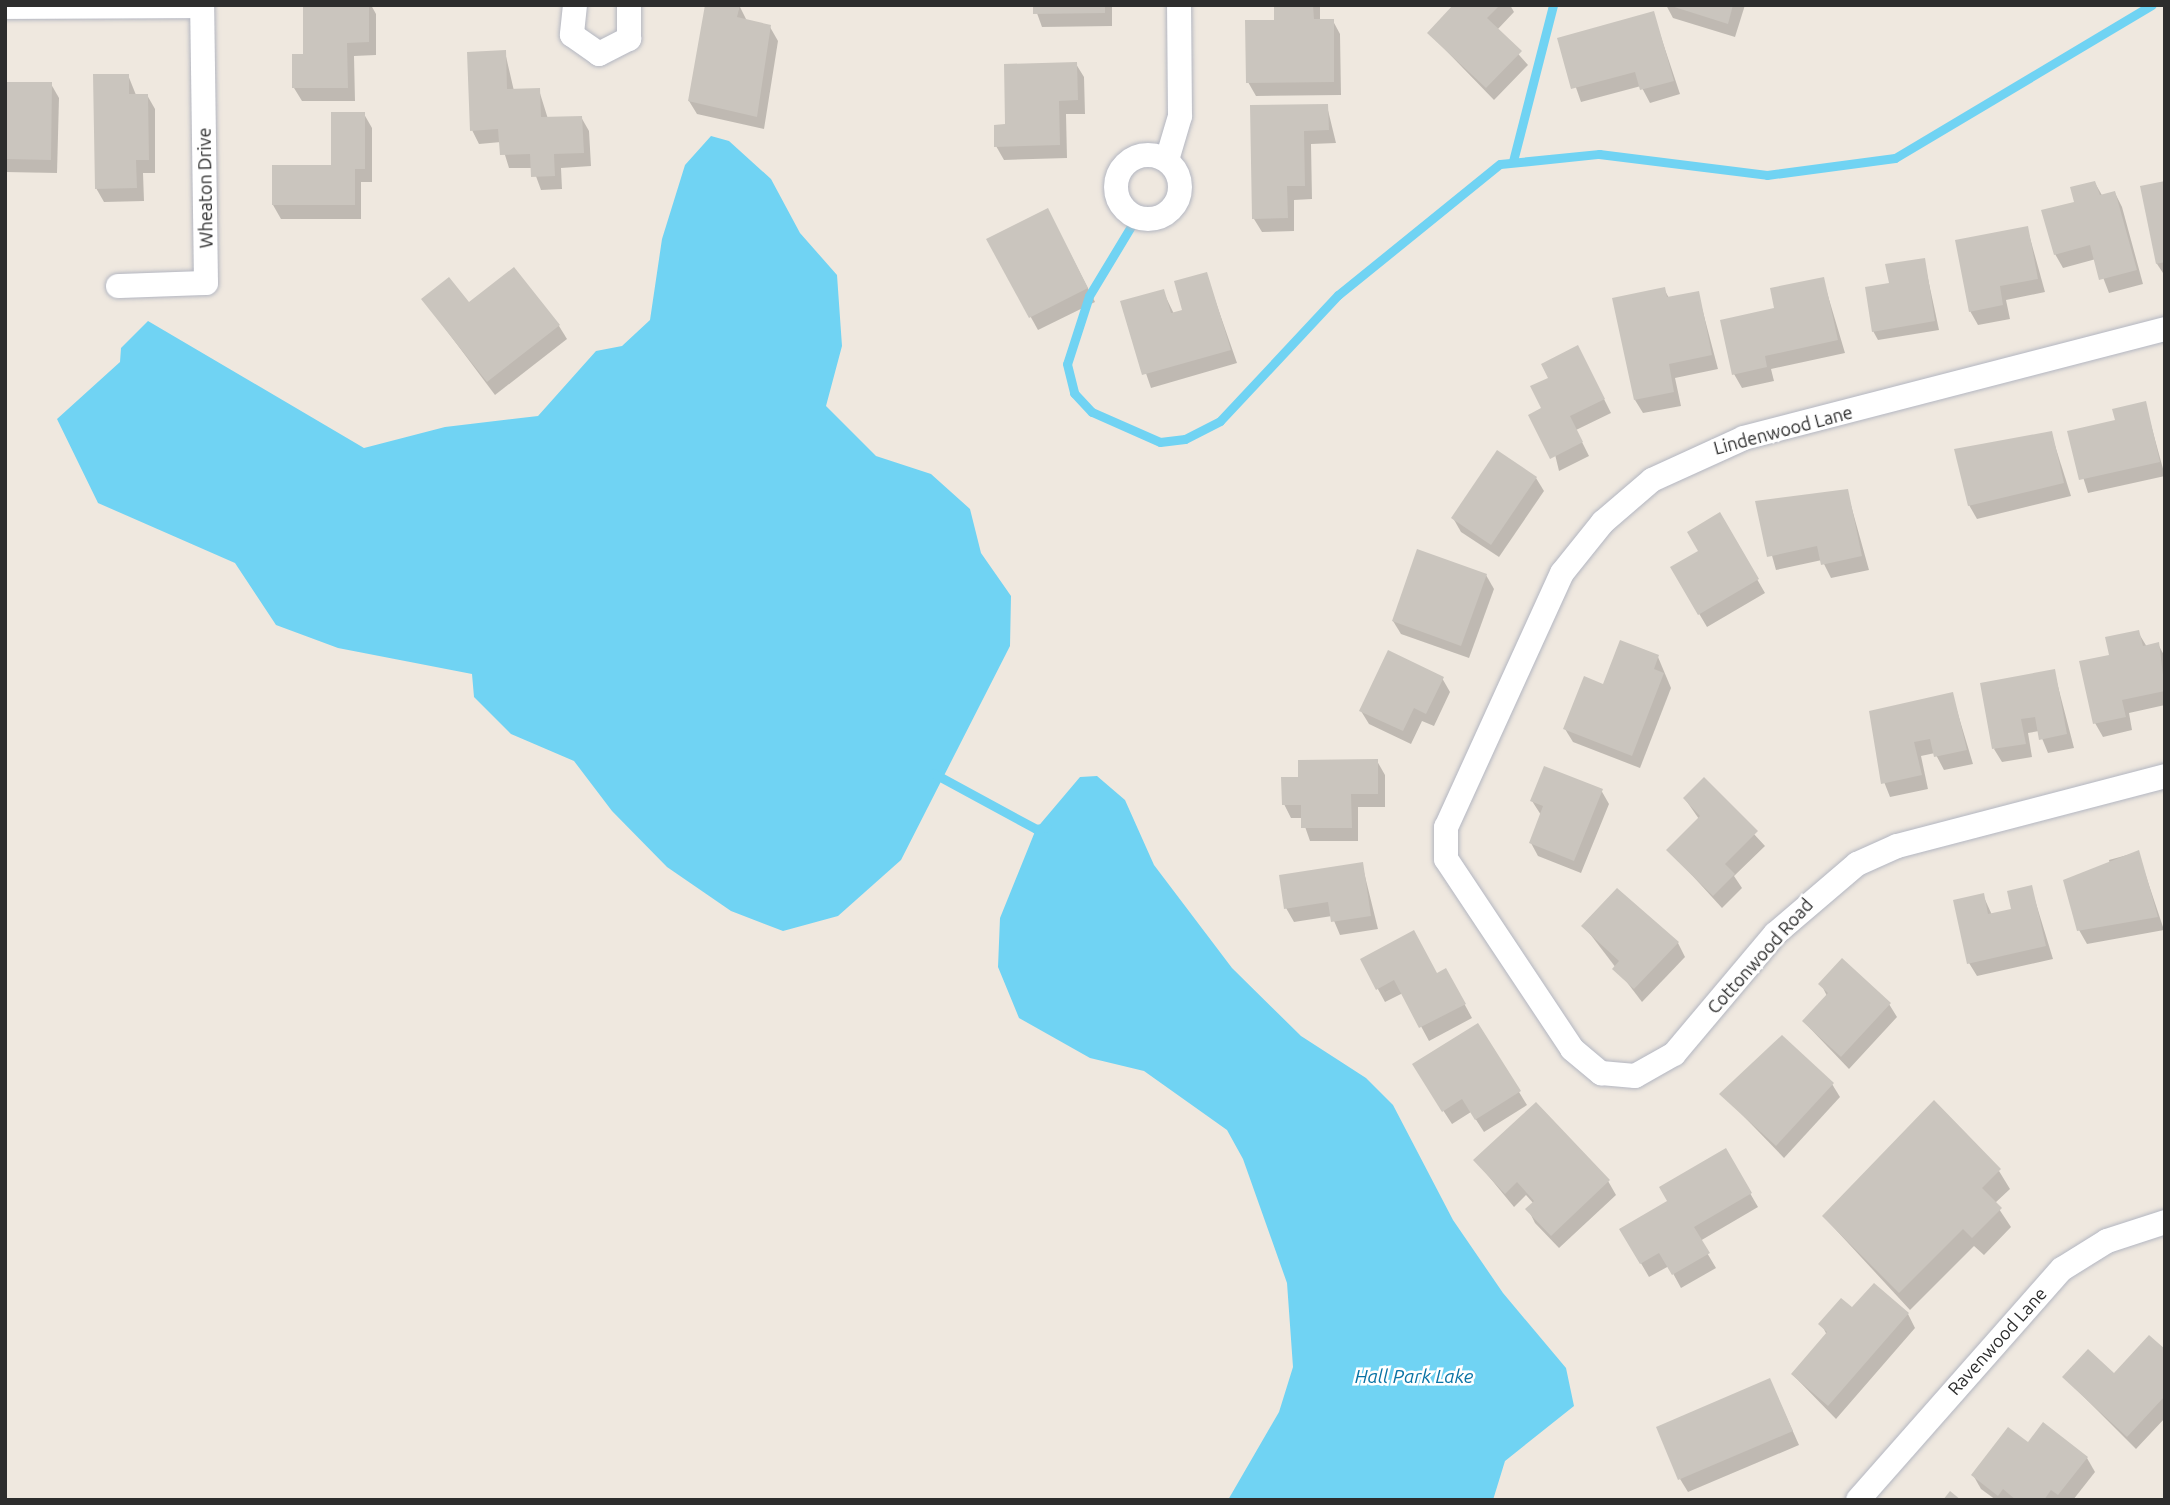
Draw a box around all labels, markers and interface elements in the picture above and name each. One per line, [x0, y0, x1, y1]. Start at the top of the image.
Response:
street label: Wheaton Drive [193, 128, 217, 248]
street label: Lindenwood Lane [1711, 401, 1855, 459]
street label: Cottonwood Road [1703, 894, 1817, 1018]
street label: Ravenwood Lane [1943, 1283, 2051, 1399]
water label: Hall Park Lake [1355, 1366, 1473, 1388]

